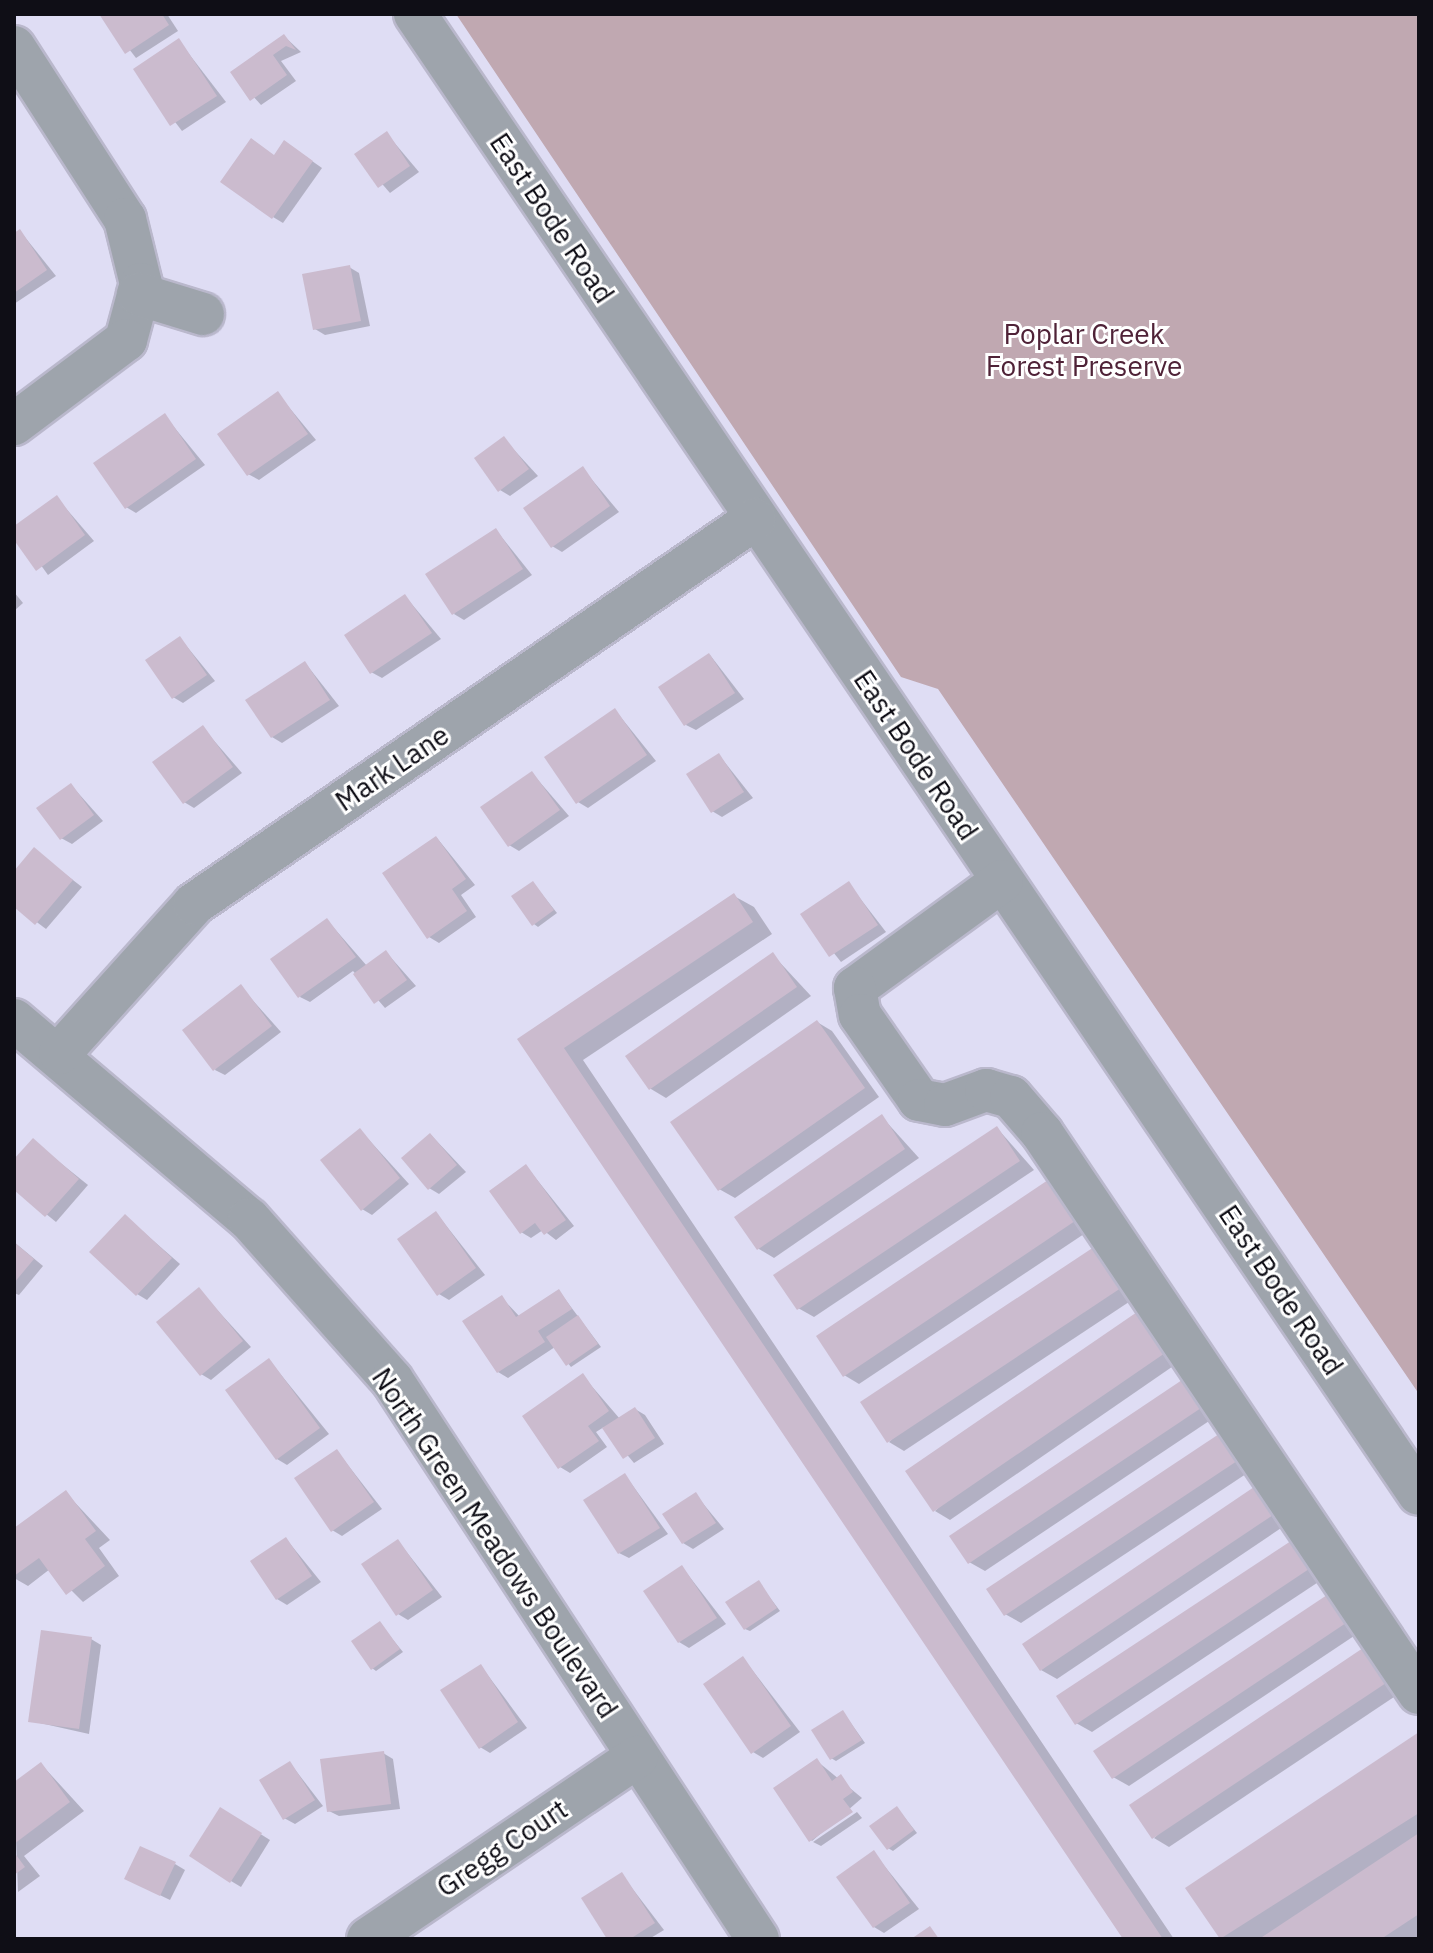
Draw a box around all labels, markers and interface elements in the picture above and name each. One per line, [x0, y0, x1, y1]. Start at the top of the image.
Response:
street label: East Bode Road [483, 127, 621, 309]
park label: Poplar Creek Forest Preserve [986, 317, 1182, 383]
street label: East Bode Road [847, 664, 985, 846]
street label: Mark Lane [329, 718, 455, 818]
street label: East Bode Road [1212, 1199, 1350, 1381]
street label: North Green Meadows Boulevard [365, 1362, 625, 1724]
street label: Gregg Court [430, 1792, 574, 1904]

